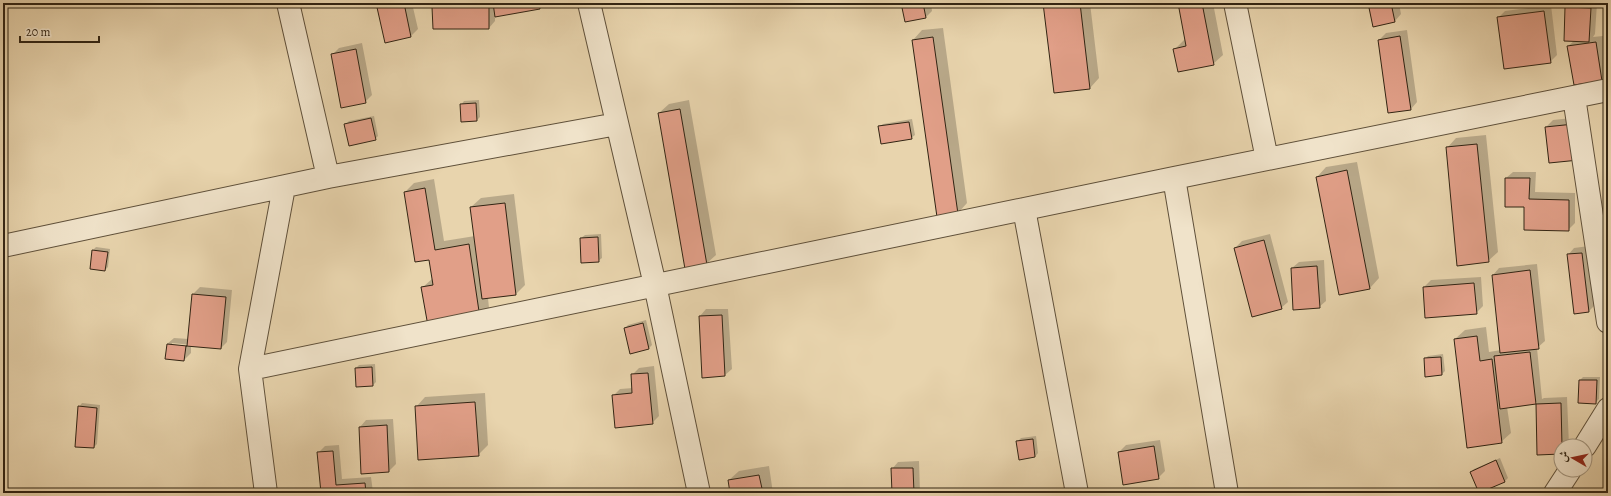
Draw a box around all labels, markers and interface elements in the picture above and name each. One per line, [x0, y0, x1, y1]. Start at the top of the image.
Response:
scale bar [20, 18, 99, 44]
text: 20 m [26, 24, 50, 40]
north arrow [1553, 438, 1593, 478]
text: ش [1555, 450, 1572, 463]

